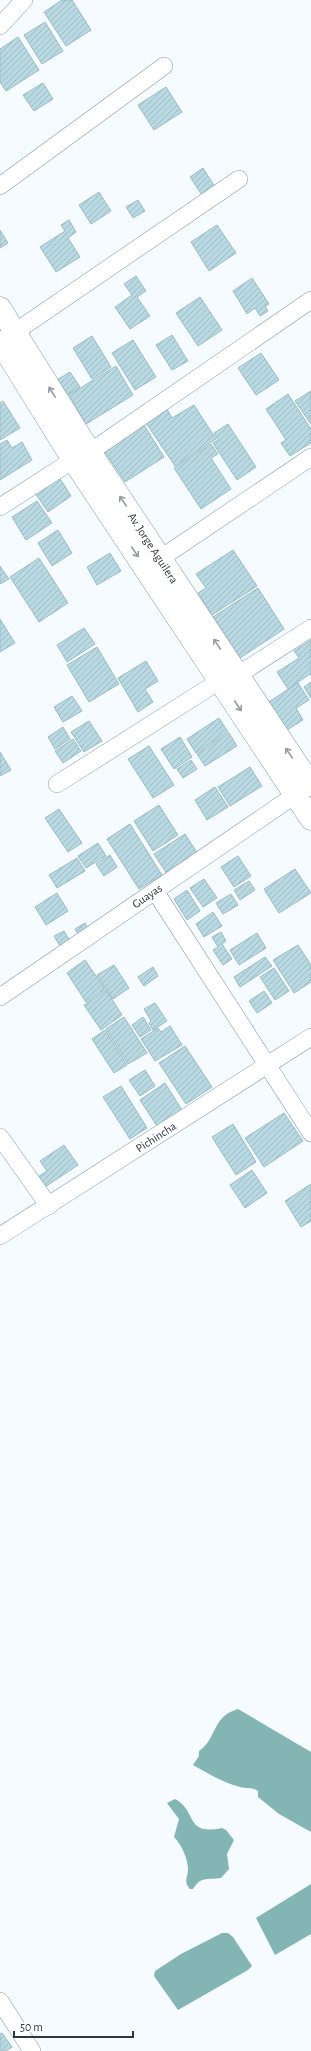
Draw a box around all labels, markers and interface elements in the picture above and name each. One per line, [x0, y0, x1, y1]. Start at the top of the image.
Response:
one-way arrow [48, 386, 56, 398]
one-way arrow [118, 495, 126, 507]
street label: Av. Jorge Aguilera [126, 510, 181, 586]
one-way arrow [131, 546, 139, 557]
one-way arrow [213, 639, 221, 650]
one-way arrow [234, 701, 242, 712]
one-way arrow [285, 748, 293, 759]
street label: Guayas [130, 882, 165, 911]
street label: Pichincha [134, 1119, 179, 1154]
scale bar [14, 2013, 133, 2039]
text: 50 m [20, 2021, 43, 2033]

